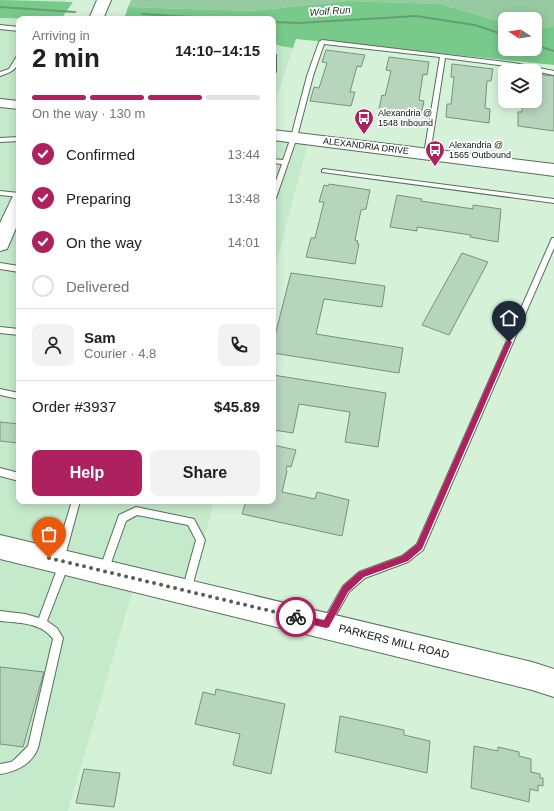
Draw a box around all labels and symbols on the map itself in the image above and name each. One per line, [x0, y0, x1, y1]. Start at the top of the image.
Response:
water label: Wolf Run [309, 4, 351, 18]
north arrow [498, 12, 542, 56]
bus stop icon: Alexandria @ 1548 Inbound [353, 107, 375, 135]
place label: Alexandria @ 1548 Inbound [378, 108, 433, 128]
street label: ALEXANDRIA DRIVE [322, 136, 410, 156]
bus stop icon: Alexandria @ 1565 Outbound [424, 139, 446, 167]
place label: Alexandria @ 1565 Outbound [449, 140, 511, 160]
pin [492, 301, 526, 342]
pin [32, 517, 66, 558]
courier [276, 597, 316, 637]
street label: PARKERS MILL ROAD [337, 621, 451, 661]

